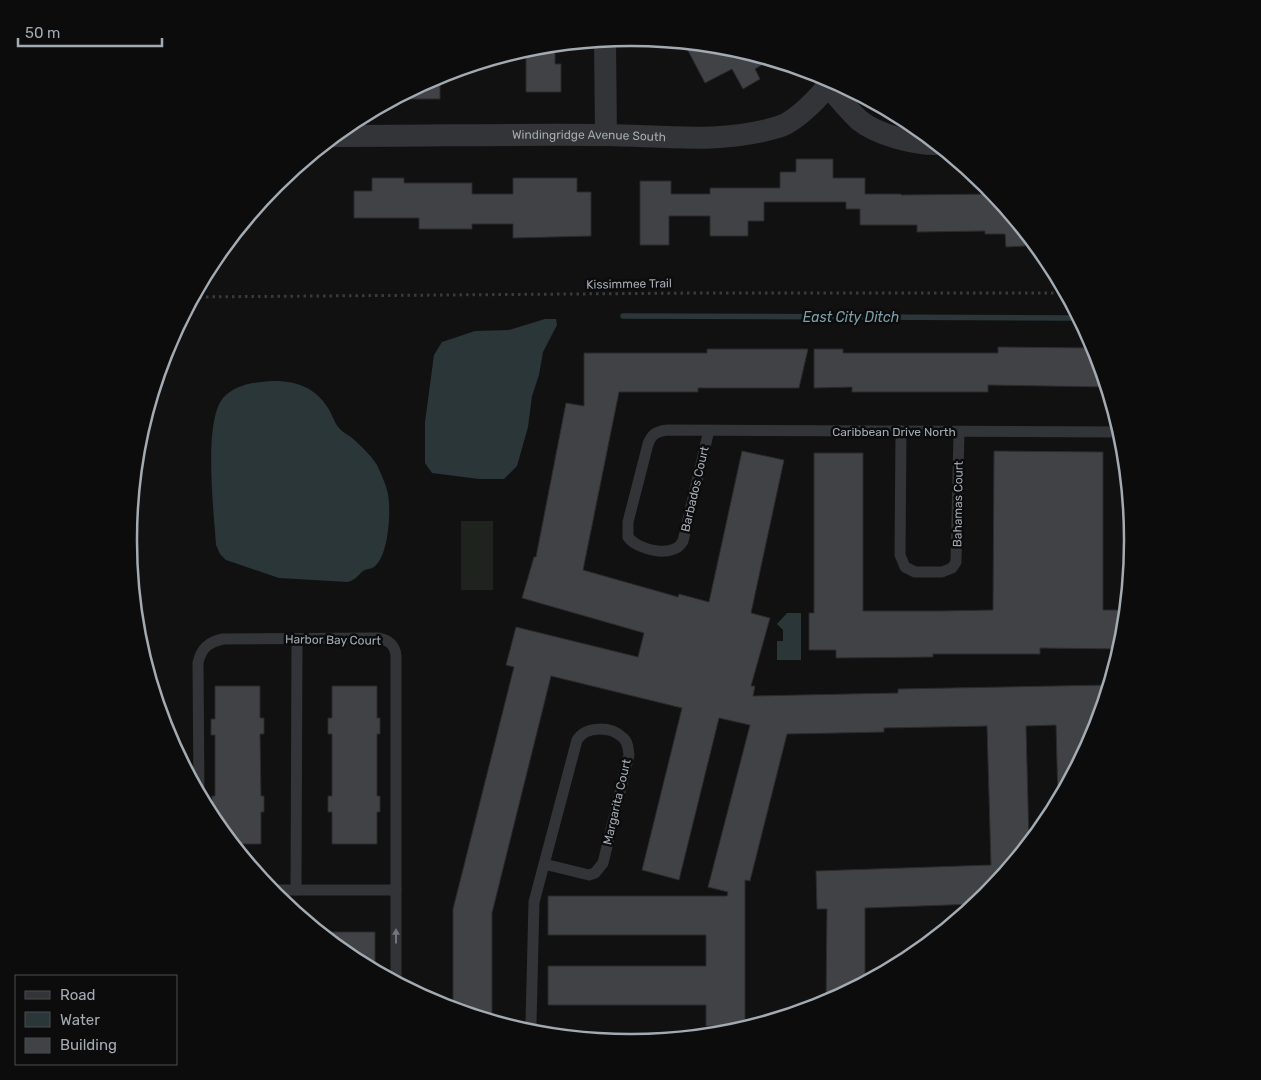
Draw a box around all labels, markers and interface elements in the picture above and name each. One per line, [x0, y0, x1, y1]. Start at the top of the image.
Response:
scale bar [18, 15, 161, 47]
text: 50 m [25, 24, 60, 42]
street label: Windingridge Avenue South [512, 128, 666, 144]
street label: Kissimmee Trail [586, 276, 672, 292]
water label: East City Ditch [803, 309, 899, 326]
street label: Caribbean Drive North [832, 425, 956, 439]
street label: Barbados Court [678, 445, 712, 533]
street label: Bahamas Court [950, 460, 966, 547]
street label: Harbor Bay Court [285, 632, 381, 648]
street label: Margarita Court [600, 758, 634, 846]
one-way arrow [392, 927, 400, 943]
legend [15, 975, 178, 1065]
text: Road [60, 986, 96, 1004]
text: Water [60, 1011, 100, 1029]
text: Building [60, 1036, 117, 1054]

